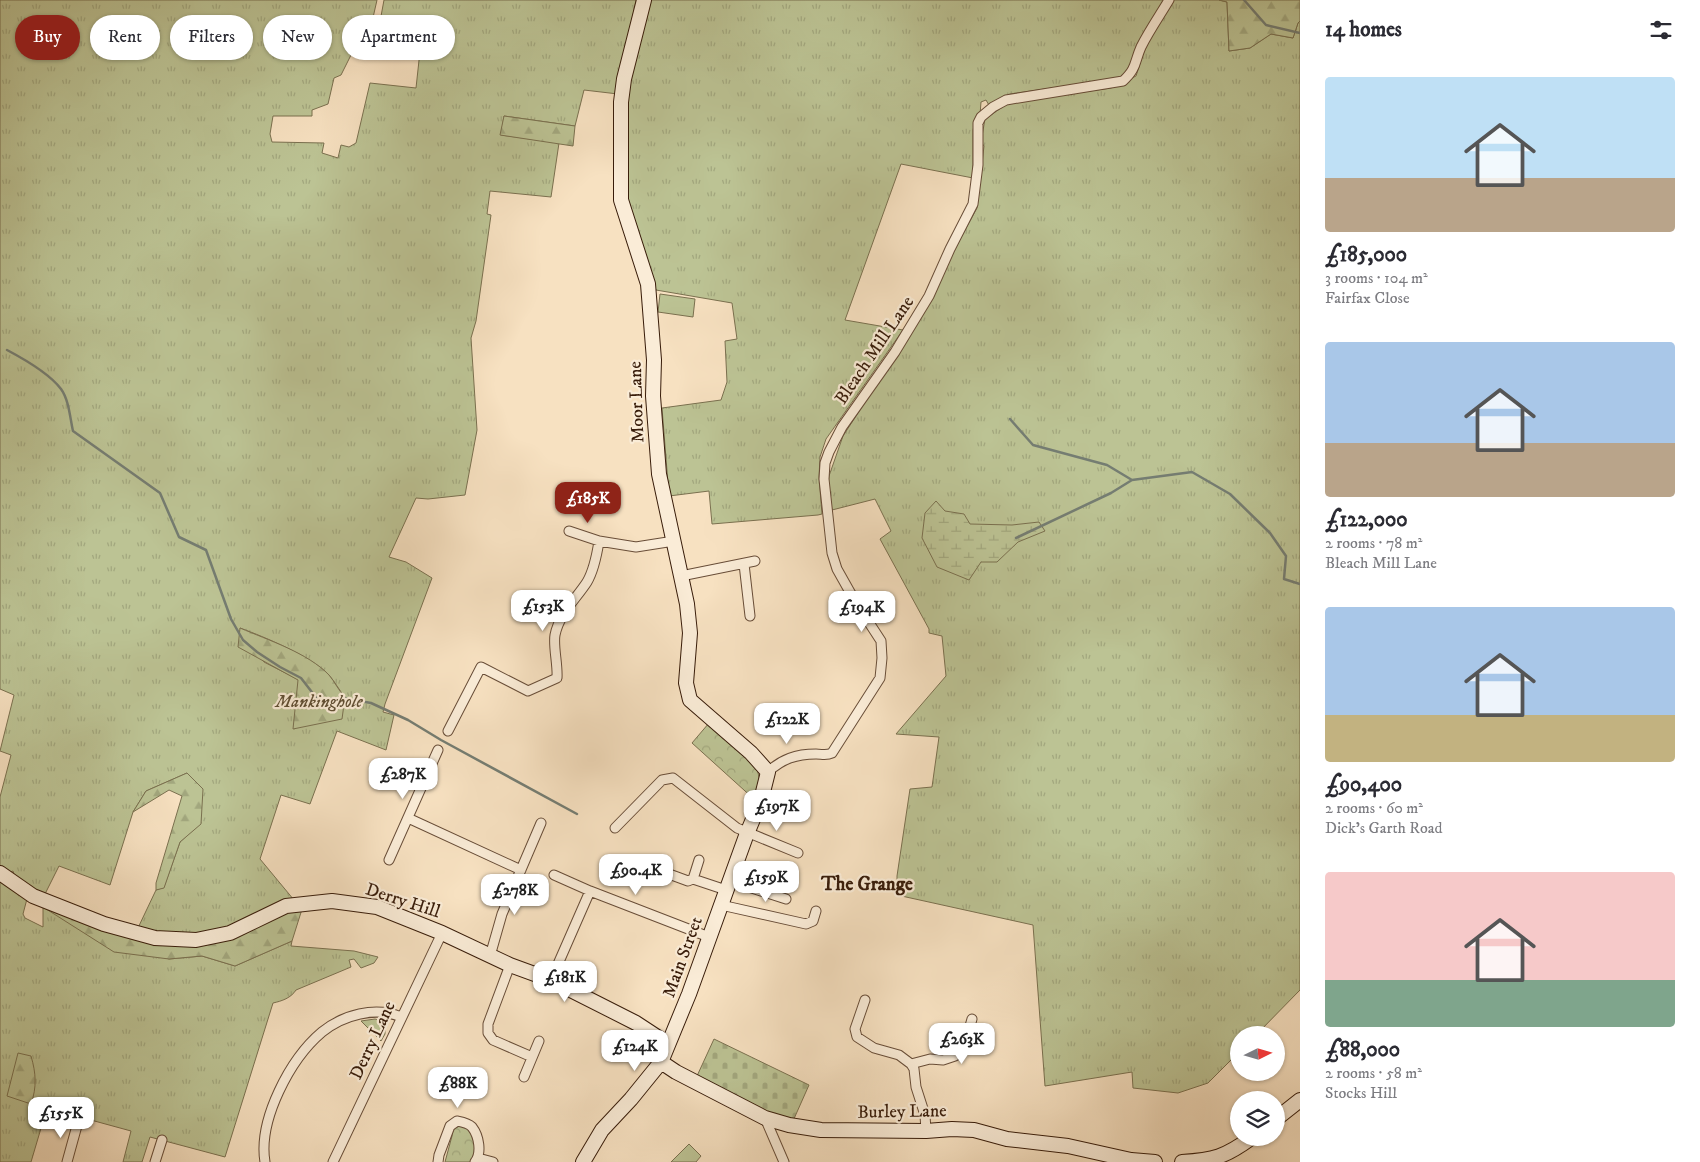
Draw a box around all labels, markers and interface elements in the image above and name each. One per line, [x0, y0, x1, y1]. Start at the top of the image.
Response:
chip: Buy [15, 15, 80, 60]
chip: Rent [90, 15, 160, 60]
chip: Filters [170, 15, 253, 60]
chip: New [263, 15, 332, 60]
chip: Apartment [342, 15, 455, 60]
icon: filters [1647, 16, 1675, 44]
text: 14 homes [1325, 17, 1402, 43]
icon: home [1455, 110, 1545, 200]
text: £185,000 [1325, 242, 1407, 268]
text: 3 rooms · 104 m² [1325, 268, 1428, 288]
text: Fairfax Close [1325, 288, 1410, 308]
street label: Bleach Mill Lane [830, 292, 919, 409]
street label: Moor Lane [625, 361, 649, 443]
icon: home [1455, 375, 1545, 465]
pin: £185K [553, 482, 623, 524]
text: £185K [566, 488, 610, 508]
text: £122,000 [1325, 507, 1408, 533]
text: 2 rooms · 78 m² [1325, 533, 1422, 553]
text: Bleach Mill Lane [1325, 553, 1437, 573]
pin: £153K [508, 590, 578, 632]
pin: £194K [827, 590, 897, 633]
text: £153K [522, 596, 564, 616]
text: £194K [839, 597, 885, 617]
icon: home [1455, 640, 1545, 730]
park label: Mankinghole [273, 691, 363, 713]
pin: £122K [752, 702, 822, 745]
text: £122K [765, 709, 809, 729]
pin: £287K [368, 758, 438, 800]
text: £287K [380, 764, 426, 784]
text: £90,400 [1325, 772, 1402, 798]
pin: £197K [742, 790, 812, 832]
text: £197K [755, 796, 799, 816]
text: 2 rooms · 60 m² [1325, 798, 1423, 818]
text: Dick's Garth Road [1325, 818, 1442, 838]
pin: £90.4K [595, 854, 677, 896]
text: £90.4K [610, 860, 662, 880]
pin: £159K [731, 860, 801, 903]
text: £159K [744, 867, 788, 887]
district label: The Grange [820, 873, 913, 896]
pin: £278K [480, 874, 550, 916]
street label: Derry Hill [363, 879, 443, 924]
text: £278K [492, 880, 538, 900]
icon: home [1455, 905, 1545, 995]
street label: Main Street [658, 914, 708, 1001]
pin: £181K [530, 960, 600, 1003]
text: £181K [544, 967, 586, 987]
street label: Derry Lane [345, 998, 401, 1083]
pin: £263K [927, 1022, 997, 1065]
north arrow [1230, 1026, 1285, 1081]
map controls [1230, 1026, 1285, 1146]
text: £263K [940, 1029, 984, 1049]
pin: £124K [600, 1030, 670, 1072]
text: £124K [612, 1036, 658, 1056]
text: £88,000 [1325, 1037, 1400, 1063]
text: 2 rooms · 58 m² [1325, 1063, 1422, 1083]
pin: £88K [428, 1066, 488, 1109]
text: £88K [439, 1073, 477, 1093]
text: Stocks Hill [1325, 1083, 1397, 1103]
button: layers [1230, 1091, 1285, 1146]
pin: £155K [26, 1096, 96, 1139]
street label: Burley Lane [857, 1100, 947, 1124]
text: £155K [39, 1103, 83, 1123]

